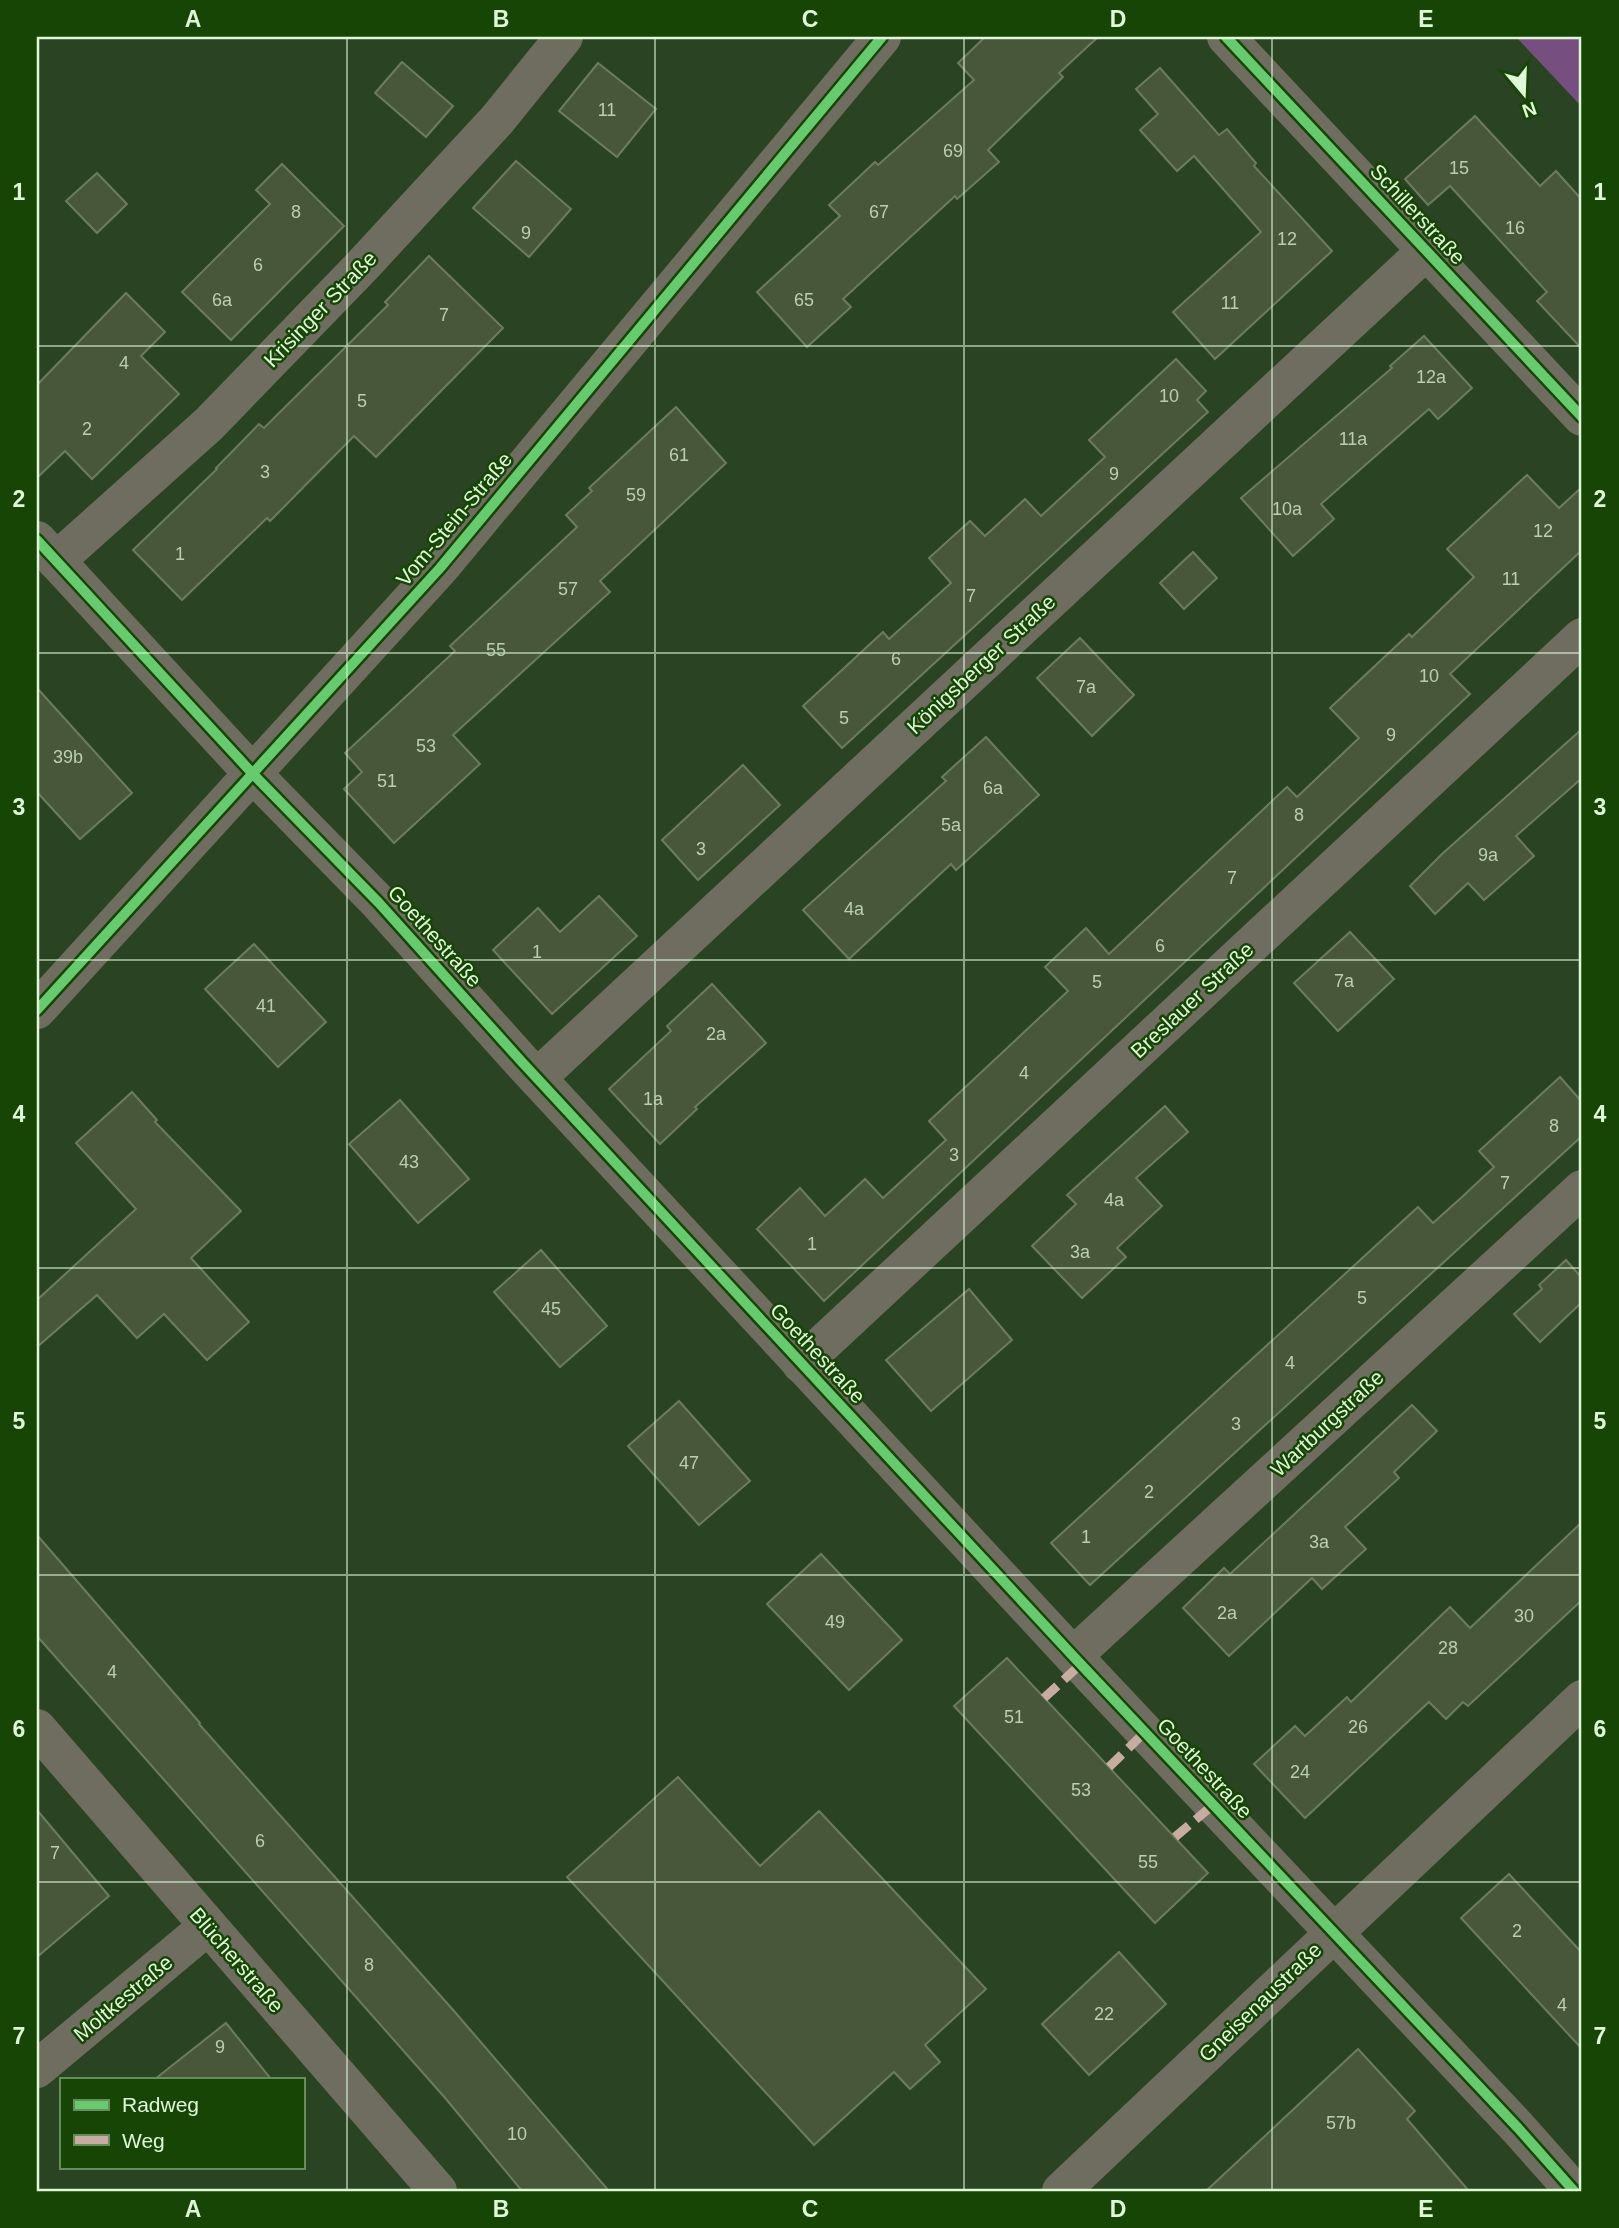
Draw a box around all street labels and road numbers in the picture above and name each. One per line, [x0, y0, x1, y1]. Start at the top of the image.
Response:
street label: Schillerstraße [1366, 159, 1470, 269]
street label: Krisinger Straße [259, 246, 381, 372]
street label: Vom-Stein-Straße [392, 448, 516, 590]
street label: Königsberger Straße [902, 590, 1060, 738]
street label: Goethestraße [383, 881, 487, 991]
street label: Breslauer Straße [1126, 937, 1258, 1063]
street label: Goethestraße [766, 1298, 870, 1408]
street label: Wartburgstraße [1266, 1365, 1388, 1481]
street label: Goethestraße [1153, 1713, 1257, 1823]
street label: Blücherstraße [185, 1903, 289, 2017]
street label: Gneisenaustraße [1194, 1938, 1326, 2066]
street label: Moltkestraße [69, 1950, 177, 2046]

